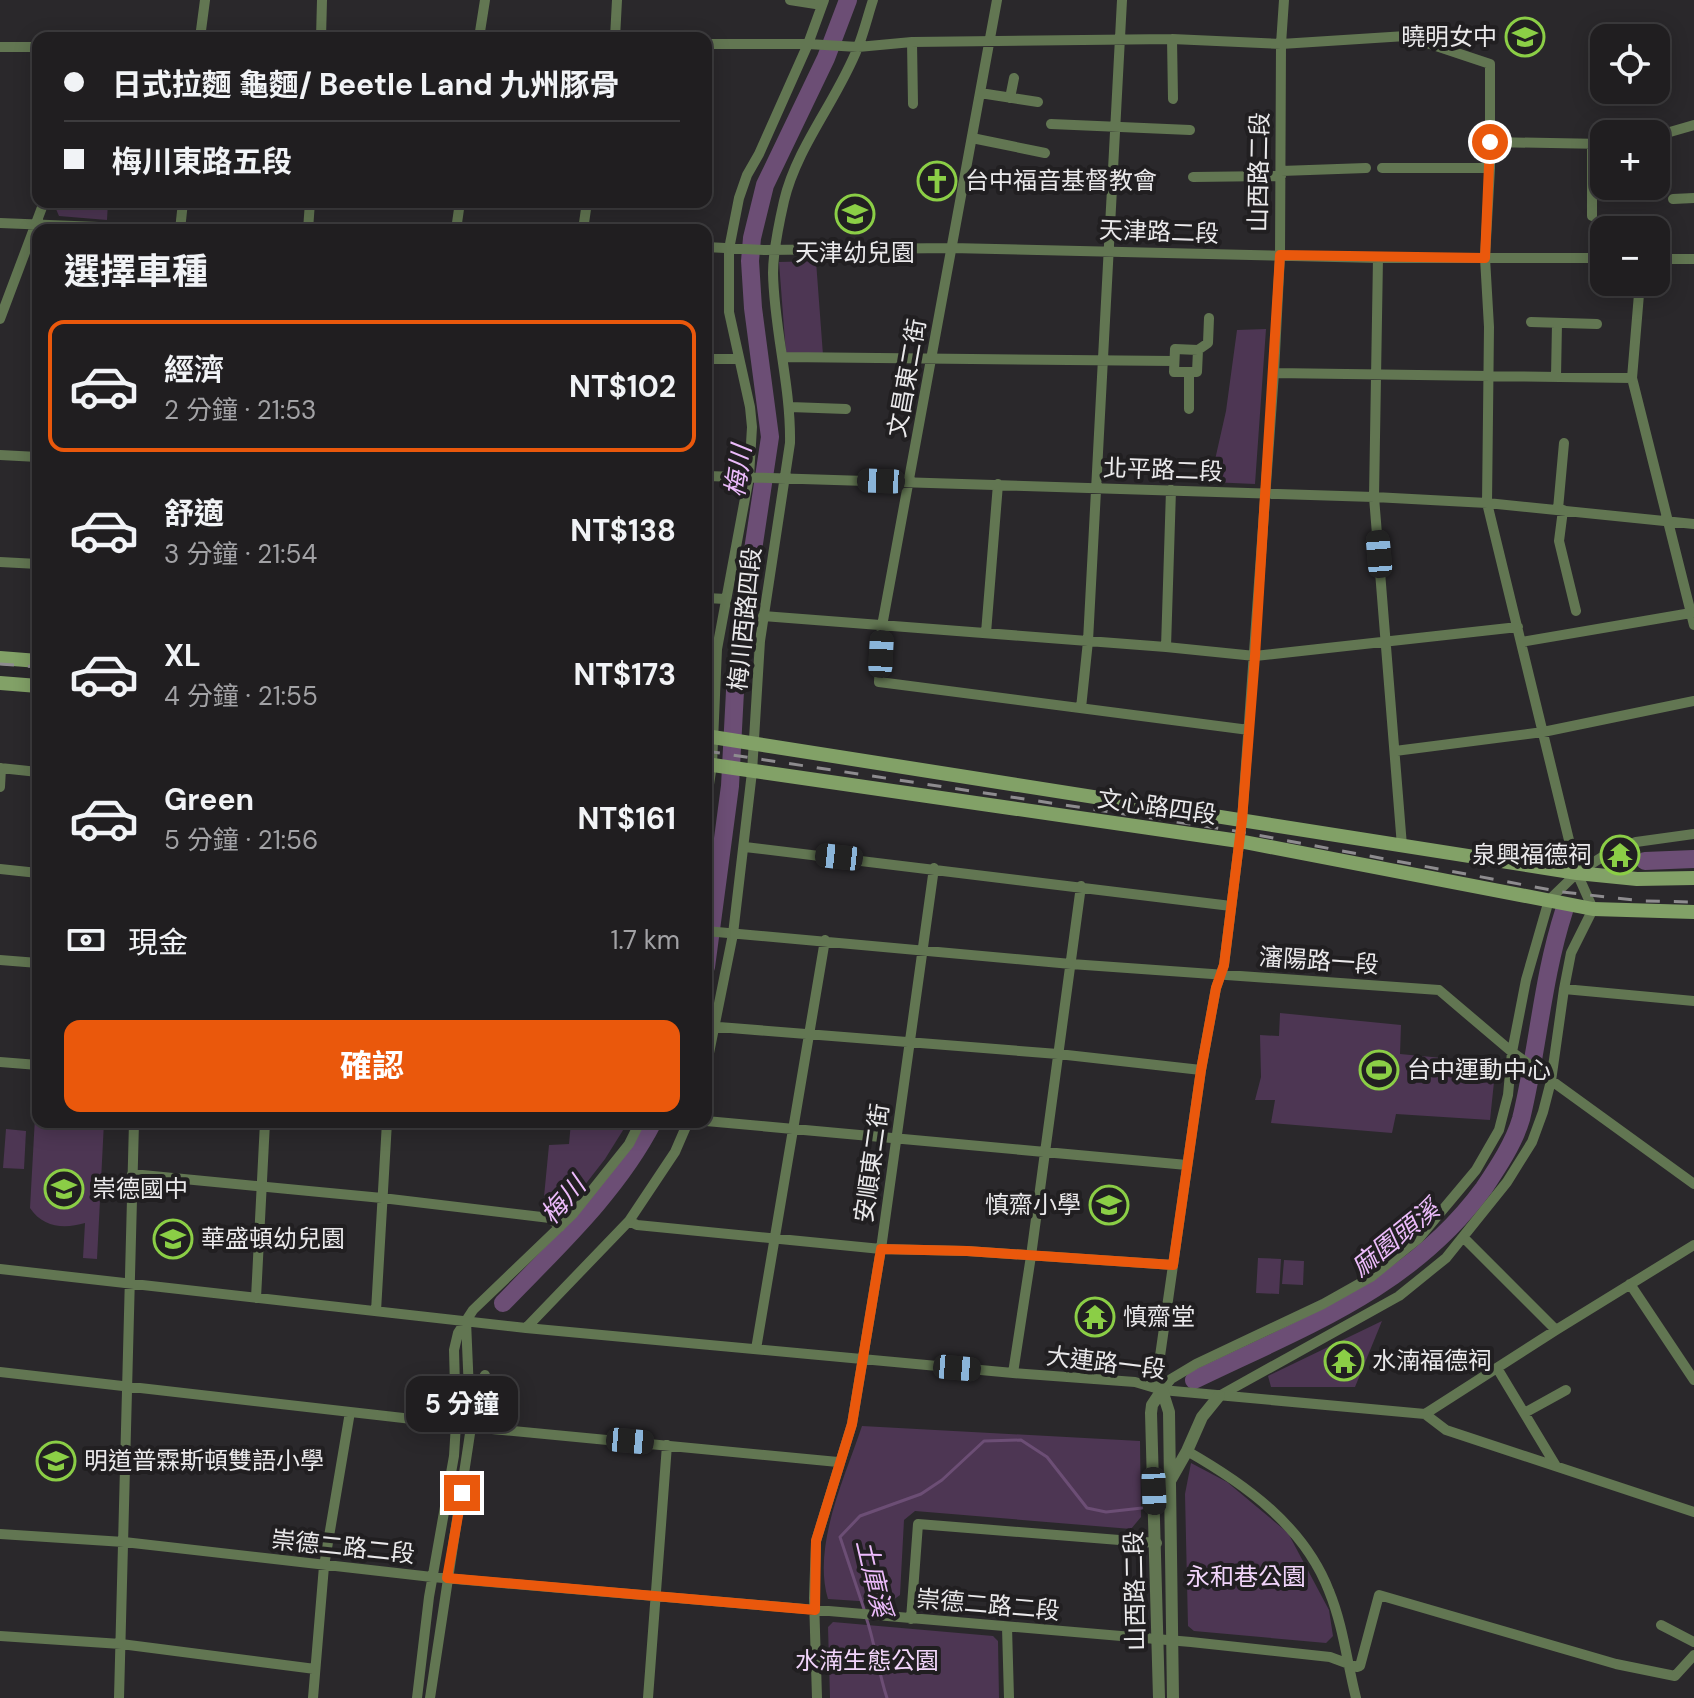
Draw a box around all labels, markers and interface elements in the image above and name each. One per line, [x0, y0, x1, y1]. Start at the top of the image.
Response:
school or university icon: 曉明女中 [1504, 16, 1546, 58]
place label: 曉明女中 [1401, 21, 1497, 52]
map controls [1590, 24, 1670, 296]
button: locate [1590, 24, 1670, 104]
text: 日式拉麵 龜麵/ Beetle Land 九州豚骨 [112, 65, 620, 104]
street label: 山西路二段 [1242, 112, 1275, 232]
button: + [1590, 120, 1670, 200]
route start [1472, 124, 1508, 160]
text: 梅川東路五段 [112, 142, 292, 181]
church icon: 台中福音基督教會 [916, 160, 958, 202]
place label: 台中福音基督教會 [965, 165, 1157, 196]
school or university icon: 天津幼兒園 [834, 193, 876, 235]
street label: 天津路二段 [1099, 214, 1220, 249]
button: − [1590, 216, 1670, 296]
place label: 天津幼兒園 [795, 237, 915, 268]
text: 選擇車種 [64, 248, 208, 295]
street label: 文昌東二街 [881, 316, 932, 440]
icon: car [68, 350, 140, 422]
text: 經濟 [164, 350, 224, 389]
text: NT$102 [569, 367, 676, 406]
text: 2 分鐘 · 21:53 [164, 393, 316, 427]
water label: 梅川 [718, 440, 759, 499]
street label: 北平路二段 [1103, 452, 1224, 487]
car [857, 468, 905, 494]
icon: car [68, 494, 140, 566]
text: 舒適 [164, 494, 224, 533]
text: NT$138 [570, 511, 676, 550]
car [1365, 529, 1393, 579]
text: 3 分鐘 · 21:54 [164, 537, 317, 571]
street label: 梅川西路四段 [722, 546, 767, 692]
car [868, 629, 894, 679]
text: XL [164, 636, 201, 675]
icon: car [68, 638, 140, 710]
text: NT$173 [574, 655, 676, 694]
text: 4 分鐘 · 21:55 [164, 679, 318, 713]
text: Green [164, 780, 254, 819]
icon: car [68, 782, 140, 854]
street label: 文心路四段 [1095, 783, 1219, 830]
text: NT$161 [577, 799, 676, 838]
text: 5 分鐘 · 21:56 [164, 823, 318, 857]
temple icon: 泉興福德祠 [1599, 834, 1641, 876]
place label: 泉興福德祠 [1472, 839, 1592, 870]
car [814, 843, 864, 871]
icon: cash [64, 918, 108, 962]
text: 現金 [128, 923, 188, 962]
text: 1.7 km [610, 923, 680, 957]
street label: 瀋陽路一段 [1258, 941, 1380, 980]
button: 確認 [64, 1020, 680, 1112]
sports icon: 台中運動中心 [1358, 1049, 1400, 1091]
place label: 台中運動中心 [1407, 1054, 1551, 1085]
street label: 安順東二街 [848, 1101, 895, 1225]
water label: 梅川 [533, 1167, 595, 1231]
school or university icon: 崇德國中 [43, 1168, 85, 1210]
place label: 崇德國中 [92, 1173, 188, 1204]
school or university icon: 慎齋小學 [1088, 1184, 1130, 1226]
place label: 慎齋小學 [985, 1189, 1081, 1220]
water label: 麻園頭溪 [1344, 1190, 1449, 1284]
school or university icon: 華盛頓幼兒園 [152, 1218, 194, 1260]
place label: 華盛頓幼兒園 [201, 1223, 345, 1254]
temple icon: 慎齋堂 [1074, 1296, 1116, 1338]
place label: 慎齋堂 [1123, 1301, 1195, 1332]
street label: 大連路一段 [1045, 1340, 1168, 1385]
temple icon: 水湳福德祠 [1323, 1340, 1365, 1382]
place label: 水湳福德祠 [1372, 1345, 1492, 1376]
car [932, 1354, 982, 1382]
callout: 5 分鐘 [406, 1377, 518, 1433]
text: 5 分鐘 [425, 1387, 499, 1421]
car [605, 1427, 655, 1455]
school or university icon: 明道普霖斯頓雙語小學 [35, 1440, 77, 1482]
place label: 明道普霖斯頓雙語小學 [84, 1445, 324, 1476]
car [1141, 1467, 1167, 1515]
route end [444, 1475, 480, 1511]
street label: 崇德二路二段 [270, 1524, 416, 1569]
street label: 山西路二段 [1118, 1531, 1151, 1651]
water label: 土庫溪 [849, 1536, 900, 1624]
park label: 永和巷公園 [1186, 1561, 1306, 1592]
street label: 崇德二路二段 [915, 1583, 1061, 1626]
park label: 水湳生態公園 [795, 1645, 939, 1676]

